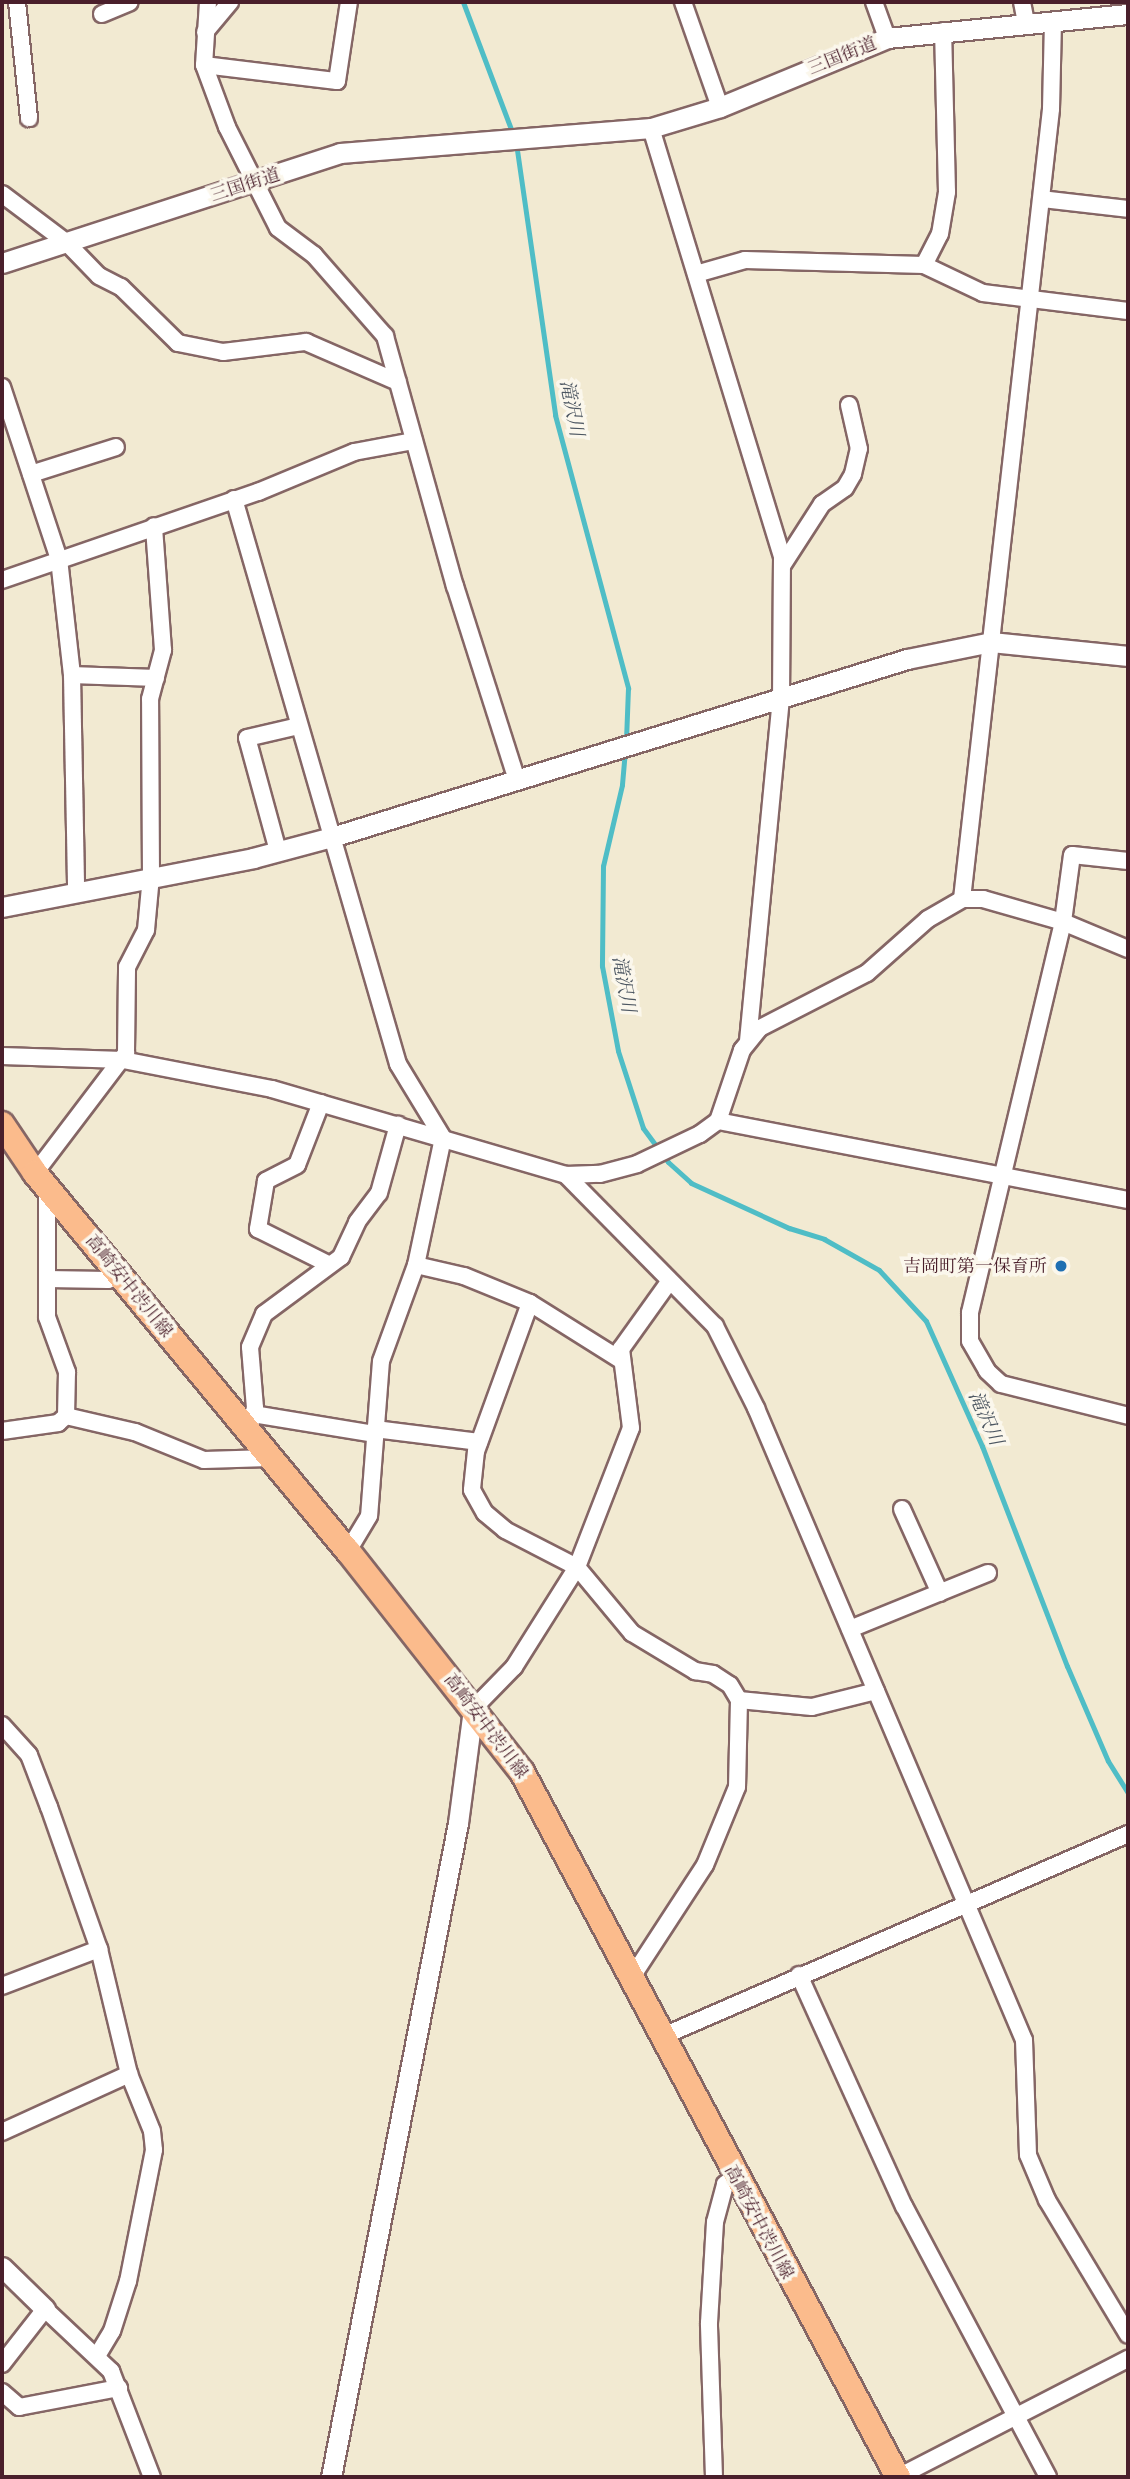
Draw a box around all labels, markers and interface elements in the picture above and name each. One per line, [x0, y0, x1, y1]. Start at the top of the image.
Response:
street label: 三国街道 [805, 33, 879, 79]
street label: 三国街道 [207, 164, 283, 206]
water label: 滝沢川 [555, 378, 589, 438]
water label: 滝沢川 [608, 954, 640, 1014]
street label: 高崎安中渋川線 [81, 1230, 177, 1342]
place label: 吉岡町第一保育所 [903, 1255, 1047, 1277]
marker: 吉岡町第一保育所 [1053, 1258, 1069, 1274]
water label: 滝沢川 [964, 1387, 1008, 1449]
street label: 高崎安中渋川線 [439, 1669, 533, 1783]
street label: 高崎安中渋川線 [720, 2161, 798, 2283]

